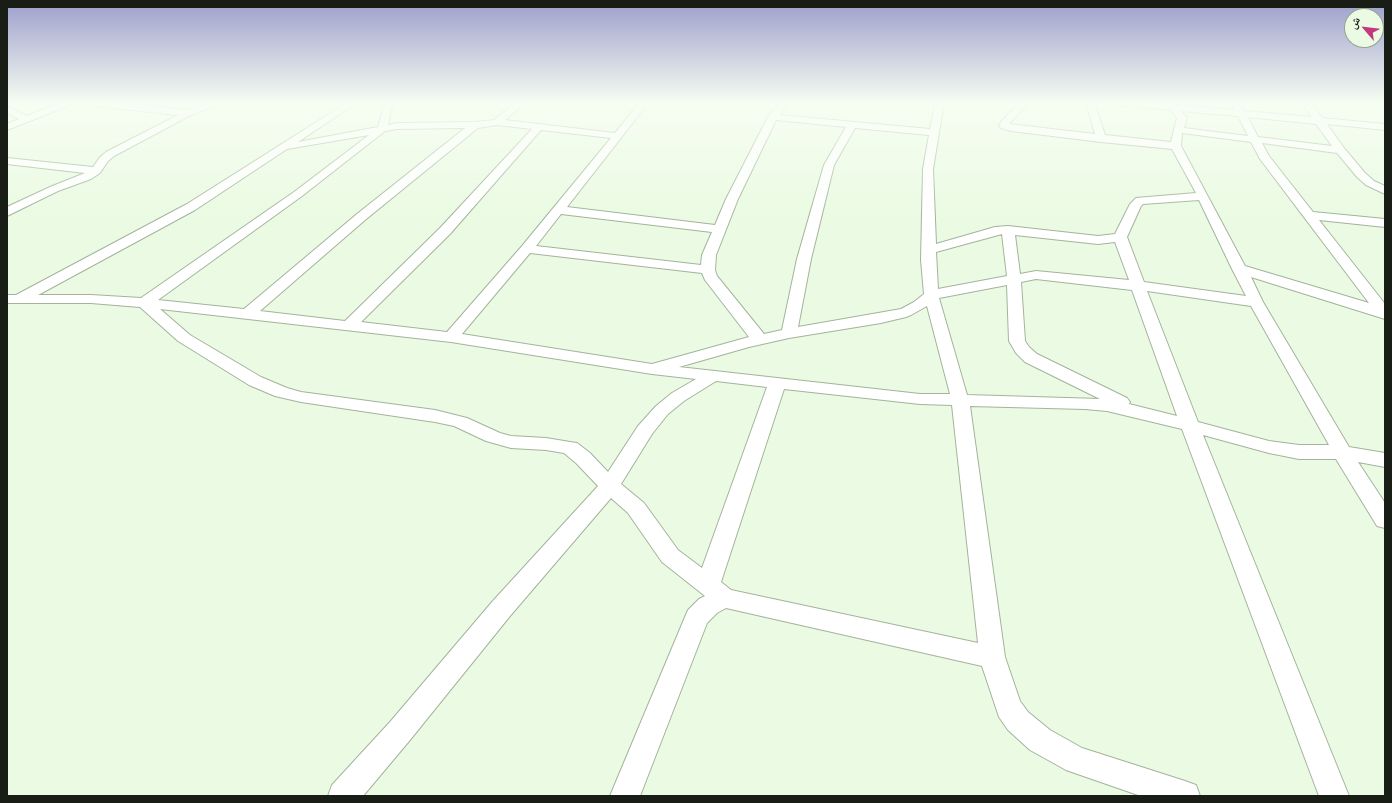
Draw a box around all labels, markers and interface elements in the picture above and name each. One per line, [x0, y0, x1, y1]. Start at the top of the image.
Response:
north arrow [1344, 8, 1384, 48]
text: ش [1345, 14, 1362, 31]

